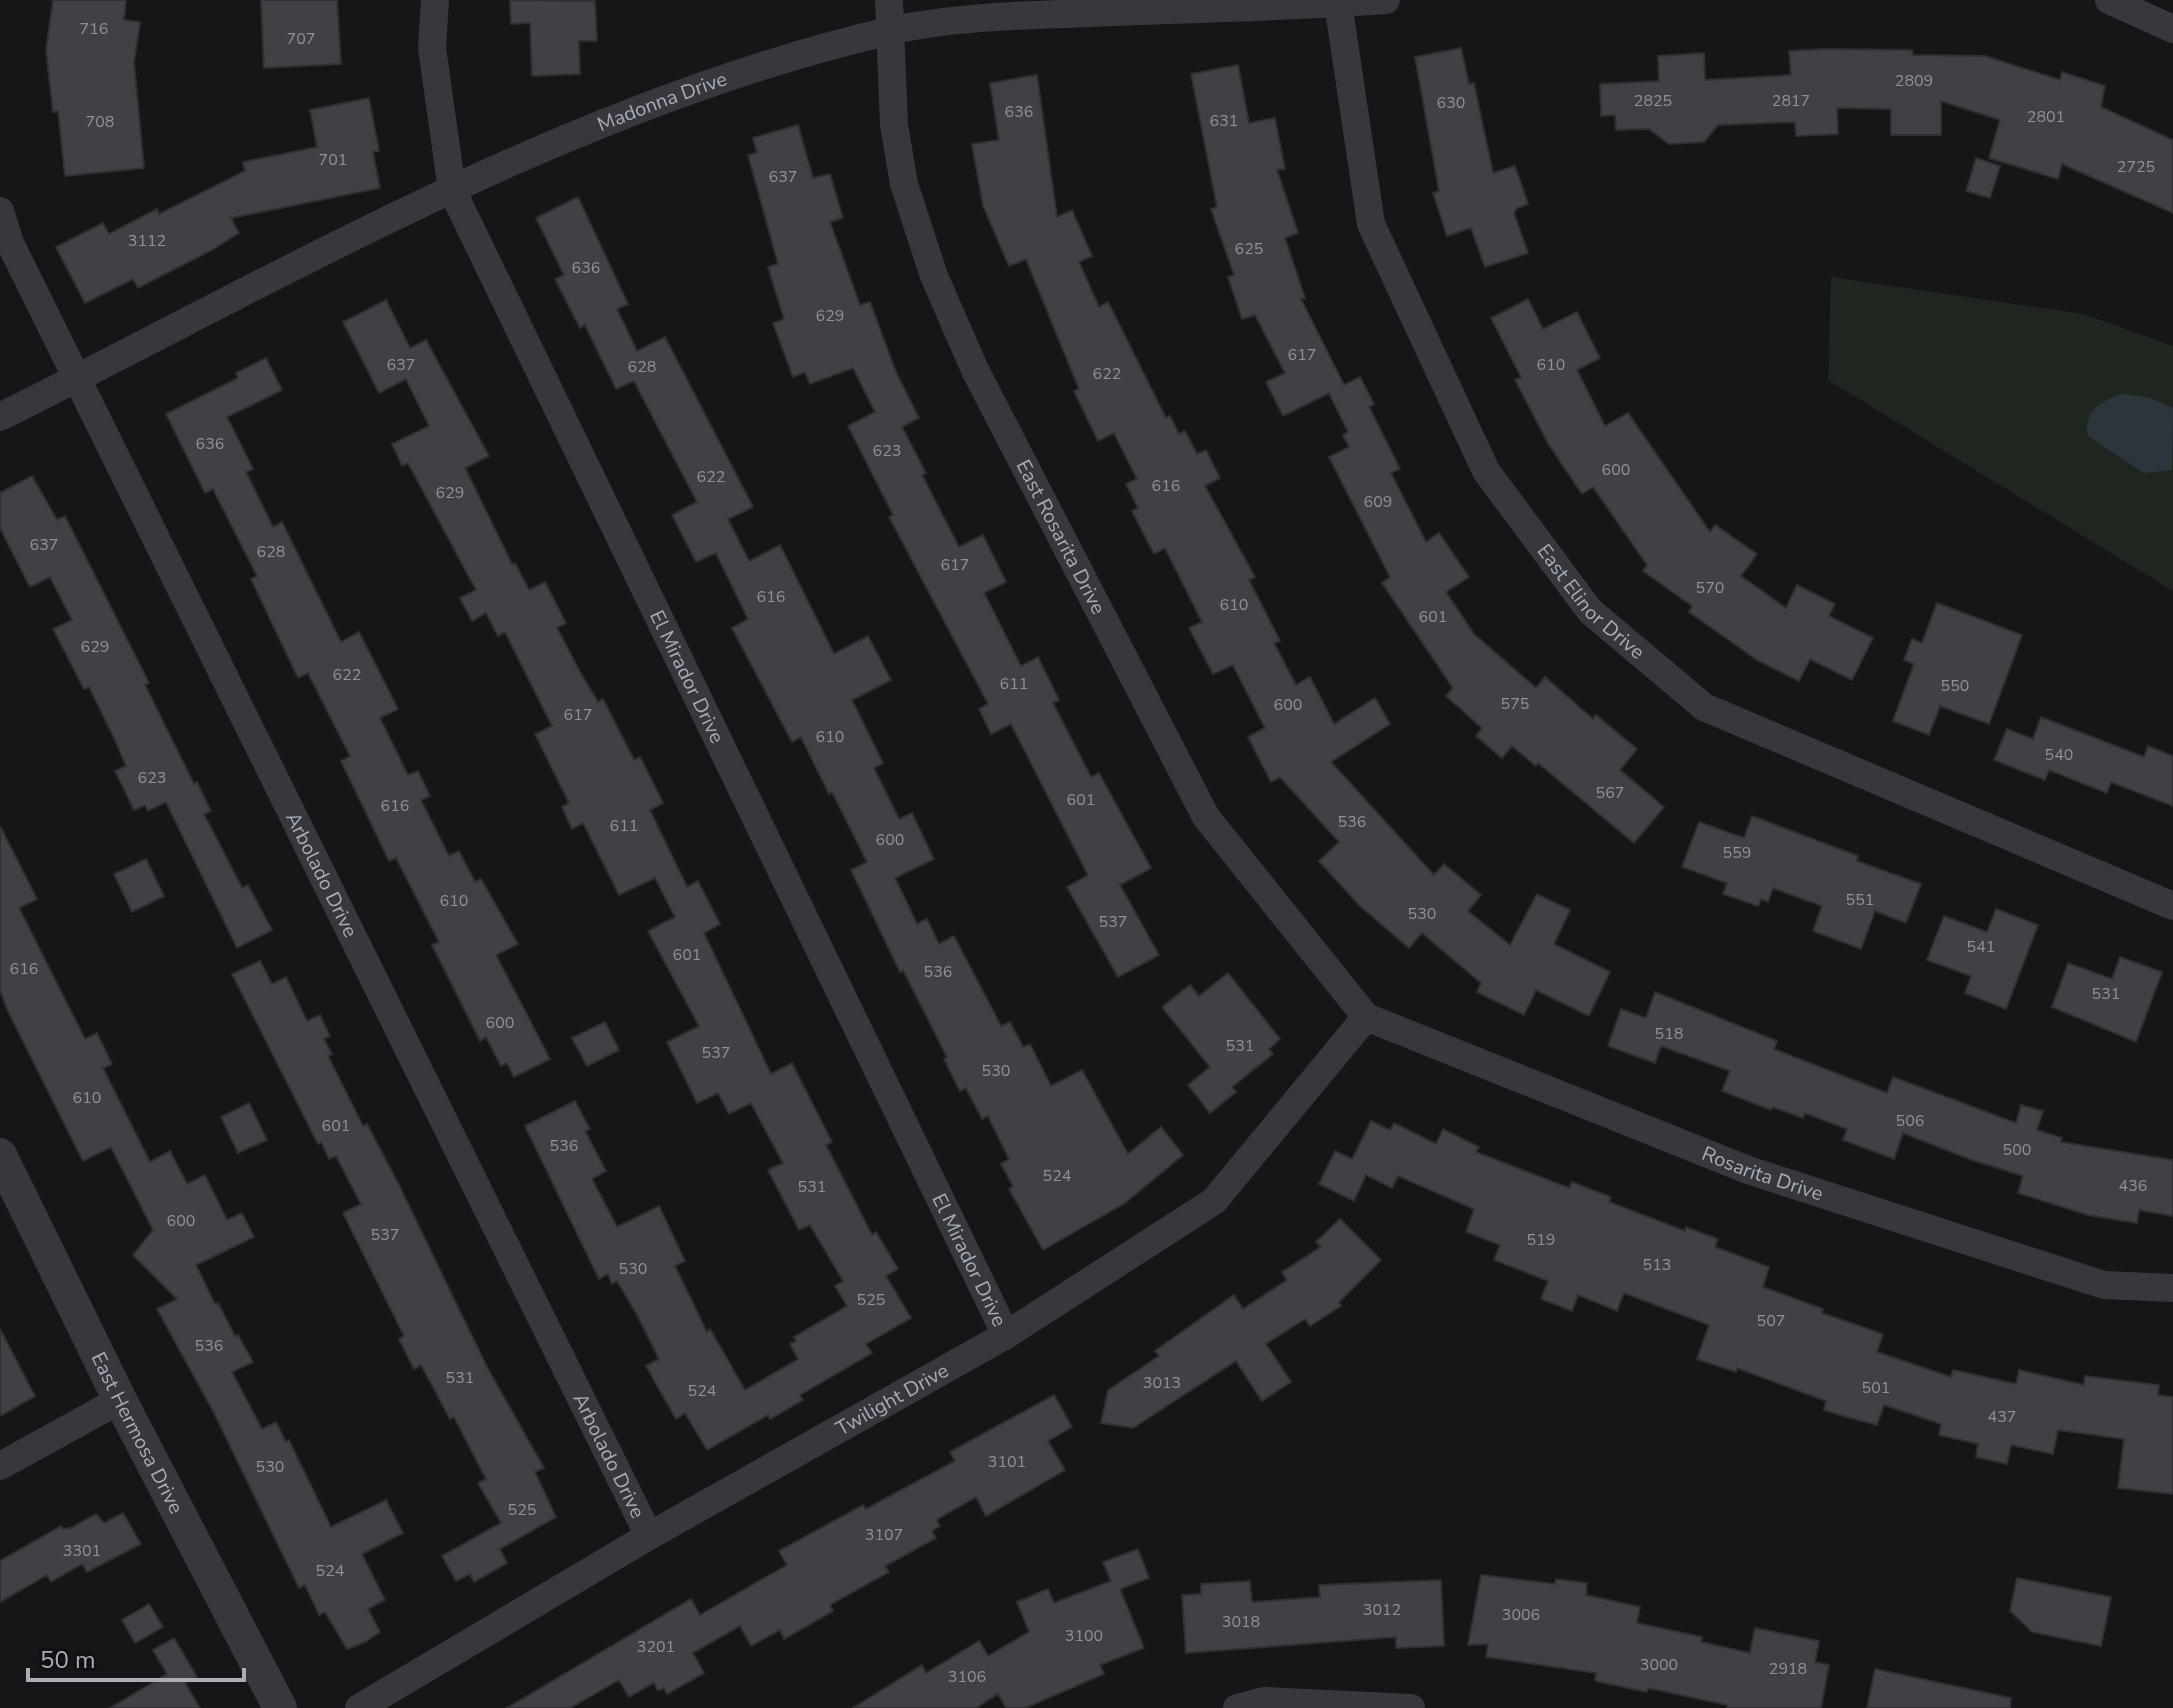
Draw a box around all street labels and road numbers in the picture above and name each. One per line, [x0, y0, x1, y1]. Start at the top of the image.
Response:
street label: Madonna Drive [593, 65, 731, 138]
street label: East Rosarita Drive [1010, 455, 1112, 619]
street label: East Elinor Drive [1531, 539, 1650, 665]
street label: El Mirador Drive [643, 606, 731, 748]
street label: Arbolado Drive [279, 808, 364, 942]
street label: Rosarita Drive [1698, 1140, 1826, 1207]
street label: El Mirador Drive [926, 1189, 1013, 1331]
street label: East Hermosa Drive [85, 1348, 190, 1518]
street label: Twilight Drive [831, 1357, 954, 1442]
street label: Arbolado Drive [566, 1389, 651, 1523]

